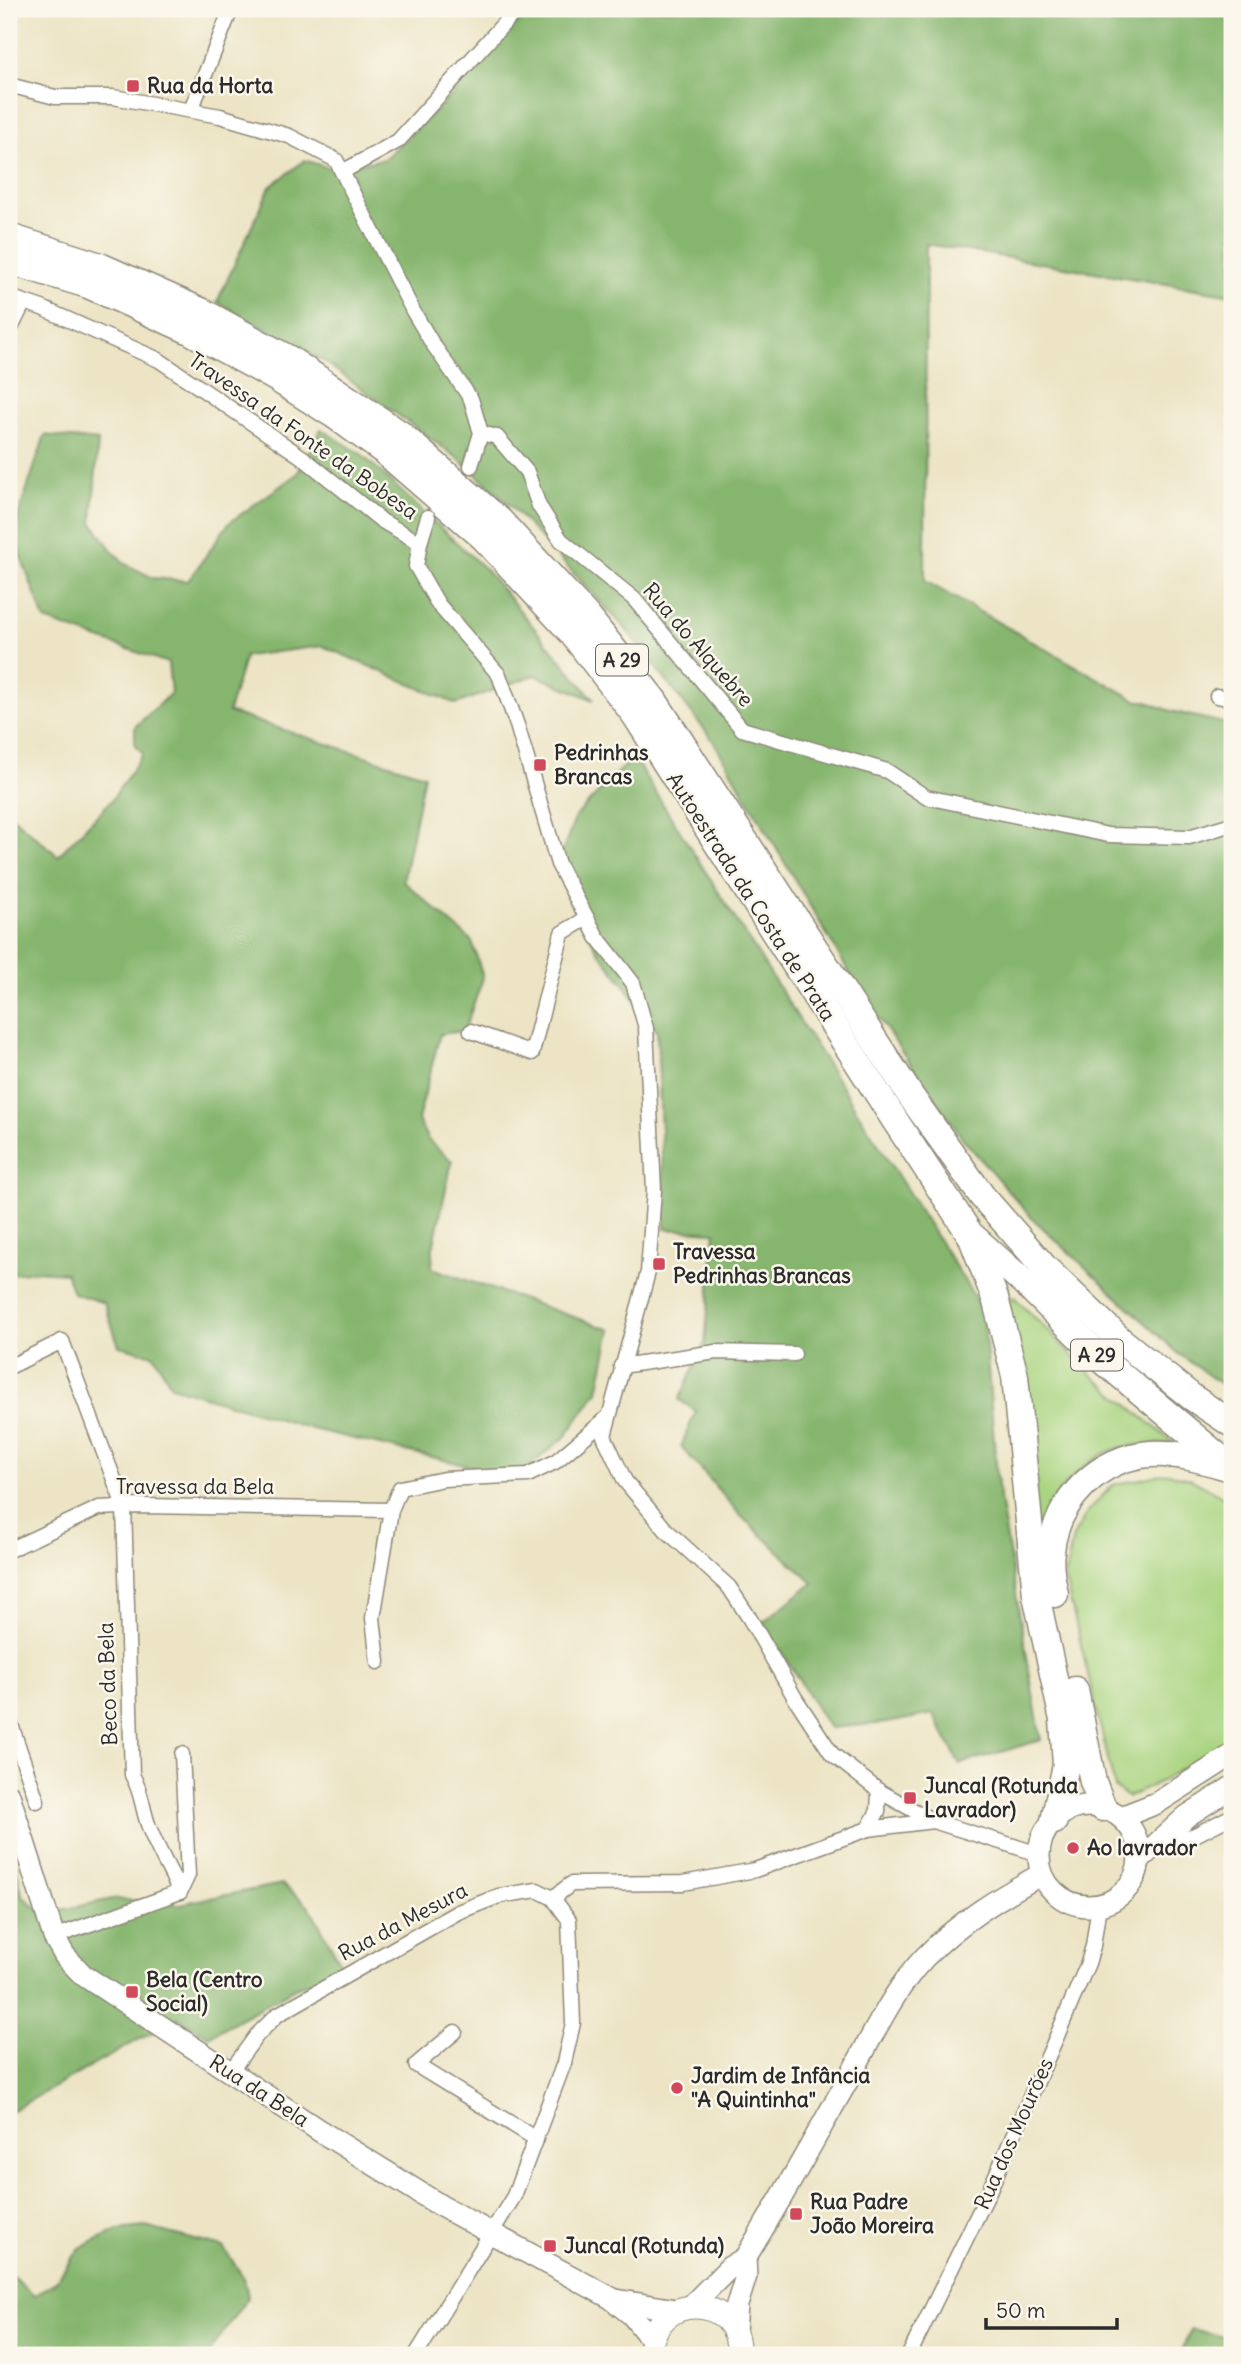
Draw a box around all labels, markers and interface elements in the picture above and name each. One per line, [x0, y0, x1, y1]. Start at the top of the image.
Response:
place label: Rua da Horta [147, 72, 273, 99]
marker: Rua da Horta [125, 78, 141, 94]
street label: Travessa da Fonte da Bobesa [183, 346, 423, 525]
street label: Rua do Alquebre [637, 577, 760, 712]
road number: A 29 [596, 645, 648, 676]
place label: Pedrinhas Brancas [554, 739, 649, 790]
marker: Pedrinhas Brancas [532, 757, 548, 773]
street label: Autoestrada da Costa de Prata [661, 767, 842, 1026]
place label: Travessa Pedrinhas Brancas [673, 1238, 851, 1289]
marker: Travessa Pedrinhas Brancas [651, 1256, 667, 1272]
road number: A 29 [1071, 1340, 1123, 1371]
street label: Travessa da Bela [116, 1473, 274, 1500]
street label: Beco da Bela [92, 1622, 123, 1746]
place label: Juncal (Rotunda Lavrador) [924, 1772, 1078, 1823]
marker: Juncal (Rotunda Lavrador) [902, 1790, 918, 1806]
place label: Ao lavrador [1087, 1834, 1198, 1861]
marker: Ao lavrador [1065, 1840, 1081, 1856]
street label: Rua da Mesura [334, 1876, 472, 1967]
place label: Bela (Centro Social) [146, 1966, 263, 2017]
marker: Bela (Centro Social) [124, 1984, 140, 2000]
street label: Rua da Bela [204, 2048, 314, 2133]
street label: Rua dos Mourões [968, 2054, 1059, 2214]
place label: Jardim de Infância "A Quintinha" [691, 2062, 870, 2113]
marker: Jardim de Infância "A Quintinha" [669, 2080, 685, 2096]
place label: Rua Padre João Moreira [810, 2188, 934, 2239]
marker: Rua Padre João Moreira [788, 2206, 804, 2222]
place label: Juncal (Rotunda) [564, 2232, 724, 2259]
marker: Juncal (Rotunda) [542, 2238, 558, 2254]
scale bar [986, 2287, 1117, 2331]
text: 50 m [996, 2297, 1045, 2324]

